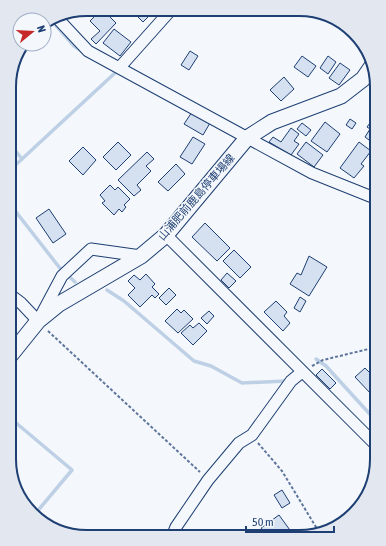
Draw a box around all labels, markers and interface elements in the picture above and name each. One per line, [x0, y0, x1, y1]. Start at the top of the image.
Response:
north arrow [12, 12, 52, 52]
text: N [35, 24, 48, 34]
street label: 山浦肥前鹿島停車場線 [155, 152, 237, 242]
scale bar [246, 508, 334, 534]
text: 50 m [252, 515, 274, 529]

